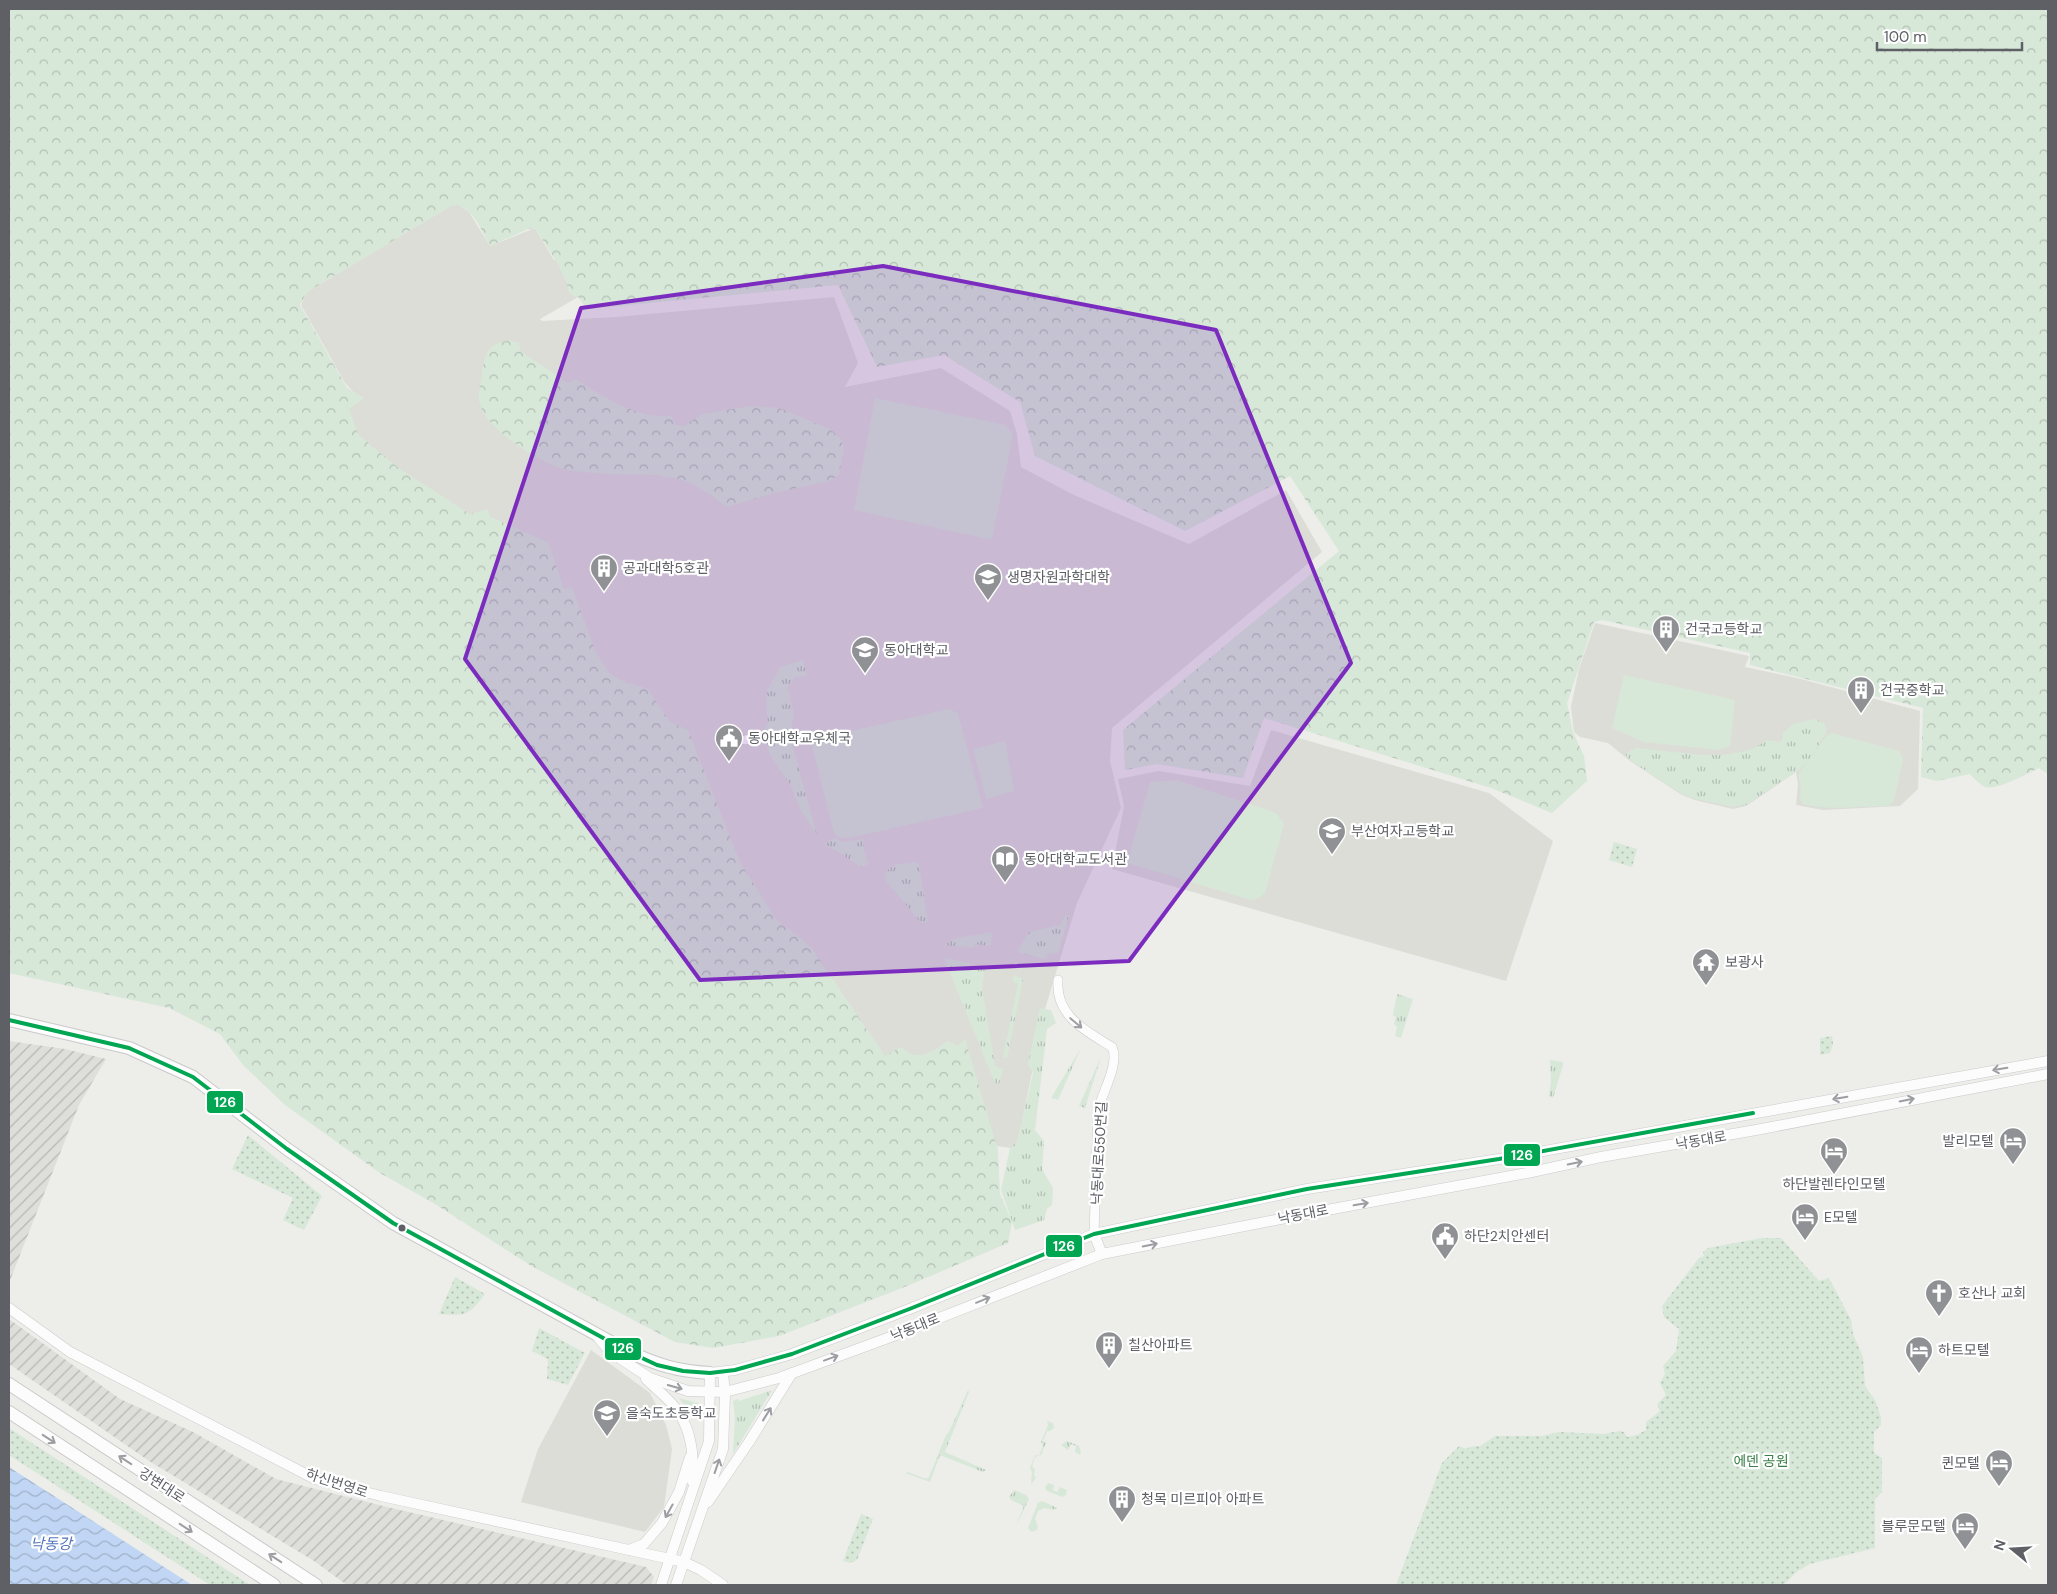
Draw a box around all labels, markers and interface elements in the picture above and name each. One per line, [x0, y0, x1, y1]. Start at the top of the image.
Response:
scale bar [1877, 20, 2022, 52]
text: 100 m [1884, 27, 1927, 47]
building icon: 공과대학5호관 [589, 553, 619, 592]
place label: 공과대학5호관 [623, 559, 709, 577]
school or university icon: 생명자원과학대학 [973, 562, 1003, 601]
place label: 생명자원과학대학 [1007, 568, 1110, 586]
building icon: 건국고등학교 [1651, 614, 1681, 653]
place label: 건국고등학교 [1685, 620, 1762, 638]
school or university icon: 동아대학교 [850, 635, 880, 674]
place label: 동아대학교 [884, 641, 949, 659]
building icon: 건국중학교 [1846, 675, 1876, 714]
place label: 건국중학교 [1880, 681, 1945, 699]
public building icon: 동아대학교우체국 [714, 723, 744, 762]
place label: 동아대학교우체국 [748, 729, 851, 747]
school or university icon: 부산여자고등학교 [1317, 816, 1347, 855]
place label: 부산여자고등학교 [1351, 822, 1454, 840]
library icon: 동아대학교도서관 [990, 844, 1020, 883]
place label: 동아대학교도서관 [1024, 850, 1127, 868]
temple icon: 보광사 [1691, 947, 1721, 986]
place label: 보광사 [1725, 953, 1764, 971]
one-way arrow [1069, 1017, 1082, 1028]
one-way arrow [1993, 1065, 2009, 1075]
line badge: 126 [206, 1090, 244, 1114]
text: 126 [214, 1093, 236, 1111]
one-way arrow [1833, 1093, 1849, 1103]
one-way arrow [1899, 1095, 1915, 1105]
street label: 낙동대로550번길 [1087, 1101, 1111, 1205]
hotel icon: 발리모텔 [1998, 1126, 2028, 1165]
street label: 낙동대로 [1674, 1127, 1728, 1153]
place label: 발리모텔 [1942, 1132, 1994, 1150]
hotel icon: 하단발렌타인모텔 [1819, 1136, 1849, 1175]
line badge: 126 [1503, 1143, 1541, 1167]
text: 126 [1511, 1146, 1533, 1164]
one-way arrow [1566, 1158, 1582, 1167]
place label: 하단발렌타인모텔 [1782, 1175, 1886, 1193]
one-way arrow [1352, 1198, 1368, 1208]
street label: 낙동대로 [1276, 1200, 1330, 1228]
hotel icon: E모텔 [1790, 1202, 1820, 1241]
place label: E모텔 [1824, 1208, 1858, 1226]
public building icon: 하단2치안센터 [1430, 1221, 1460, 1260]
unlabelled marker [397, 1223, 407, 1233]
place label: 하단2치안센터 [1464, 1227, 1549, 1245]
line badge: 126 [1045, 1234, 1083, 1258]
text: 126 [1053, 1237, 1075, 1255]
one-way arrow [1141, 1239, 1157, 1249]
church icon: 호산나 교회 [1924, 1278, 1954, 1317]
place label: 호산나 교회 [1958, 1284, 2026, 1302]
one-way arrow [975, 1295, 990, 1304]
street label: 낙동대로 [888, 1309, 942, 1345]
building icon: 칠산아파트 [1094, 1330, 1124, 1369]
hotel icon: 하트모텔 [1904, 1335, 1934, 1374]
place label: 칠산아파트 [1128, 1336, 1193, 1354]
line badge: 126 [604, 1337, 642, 1361]
text: 126 [612, 1339, 634, 1357]
place label: 하트모텔 [1938, 1341, 1990, 1359]
one-way arrow [824, 1353, 839, 1362]
one-way arrow [666, 1383, 682, 1393]
school or university icon: 을숙도초등학교 [592, 1398, 622, 1437]
place label: 을숙도초등학교 [626, 1404, 716, 1422]
one-way arrow [762, 1408, 772, 1422]
one-way arrow [42, 1434, 56, 1444]
hotel icon: 퀸모텔 [1984, 1448, 2014, 1487]
park label: 에덴 공원 [1733, 1452, 1789, 1470]
place label: 퀸모텔 [1941, 1454, 1980, 1472]
one-way arrow [118, 1455, 132, 1465]
one-way arrow [713, 1459, 722, 1474]
street label: 강변대로 [135, 1463, 189, 1507]
street label: 하신번영로 [304, 1464, 371, 1502]
building icon: 청목 미르피아 아파트 [1107, 1484, 1137, 1523]
place label: 청목 미르피아 아파트 [1141, 1490, 1264, 1508]
one-way arrow [663, 1503, 673, 1518]
hotel icon: 블루문모텔 [1950, 1511, 1980, 1550]
place label: 블루문모텔 [1882, 1517, 1946, 1535]
one-way arrow [178, 1523, 192, 1533]
north arrow [1987, 1524, 2037, 1574]
water label: 낙동강 [30, 1534, 74, 1554]
text: N [1989, 1537, 2010, 1553]
one-way arrow [268, 1553, 282, 1564]

